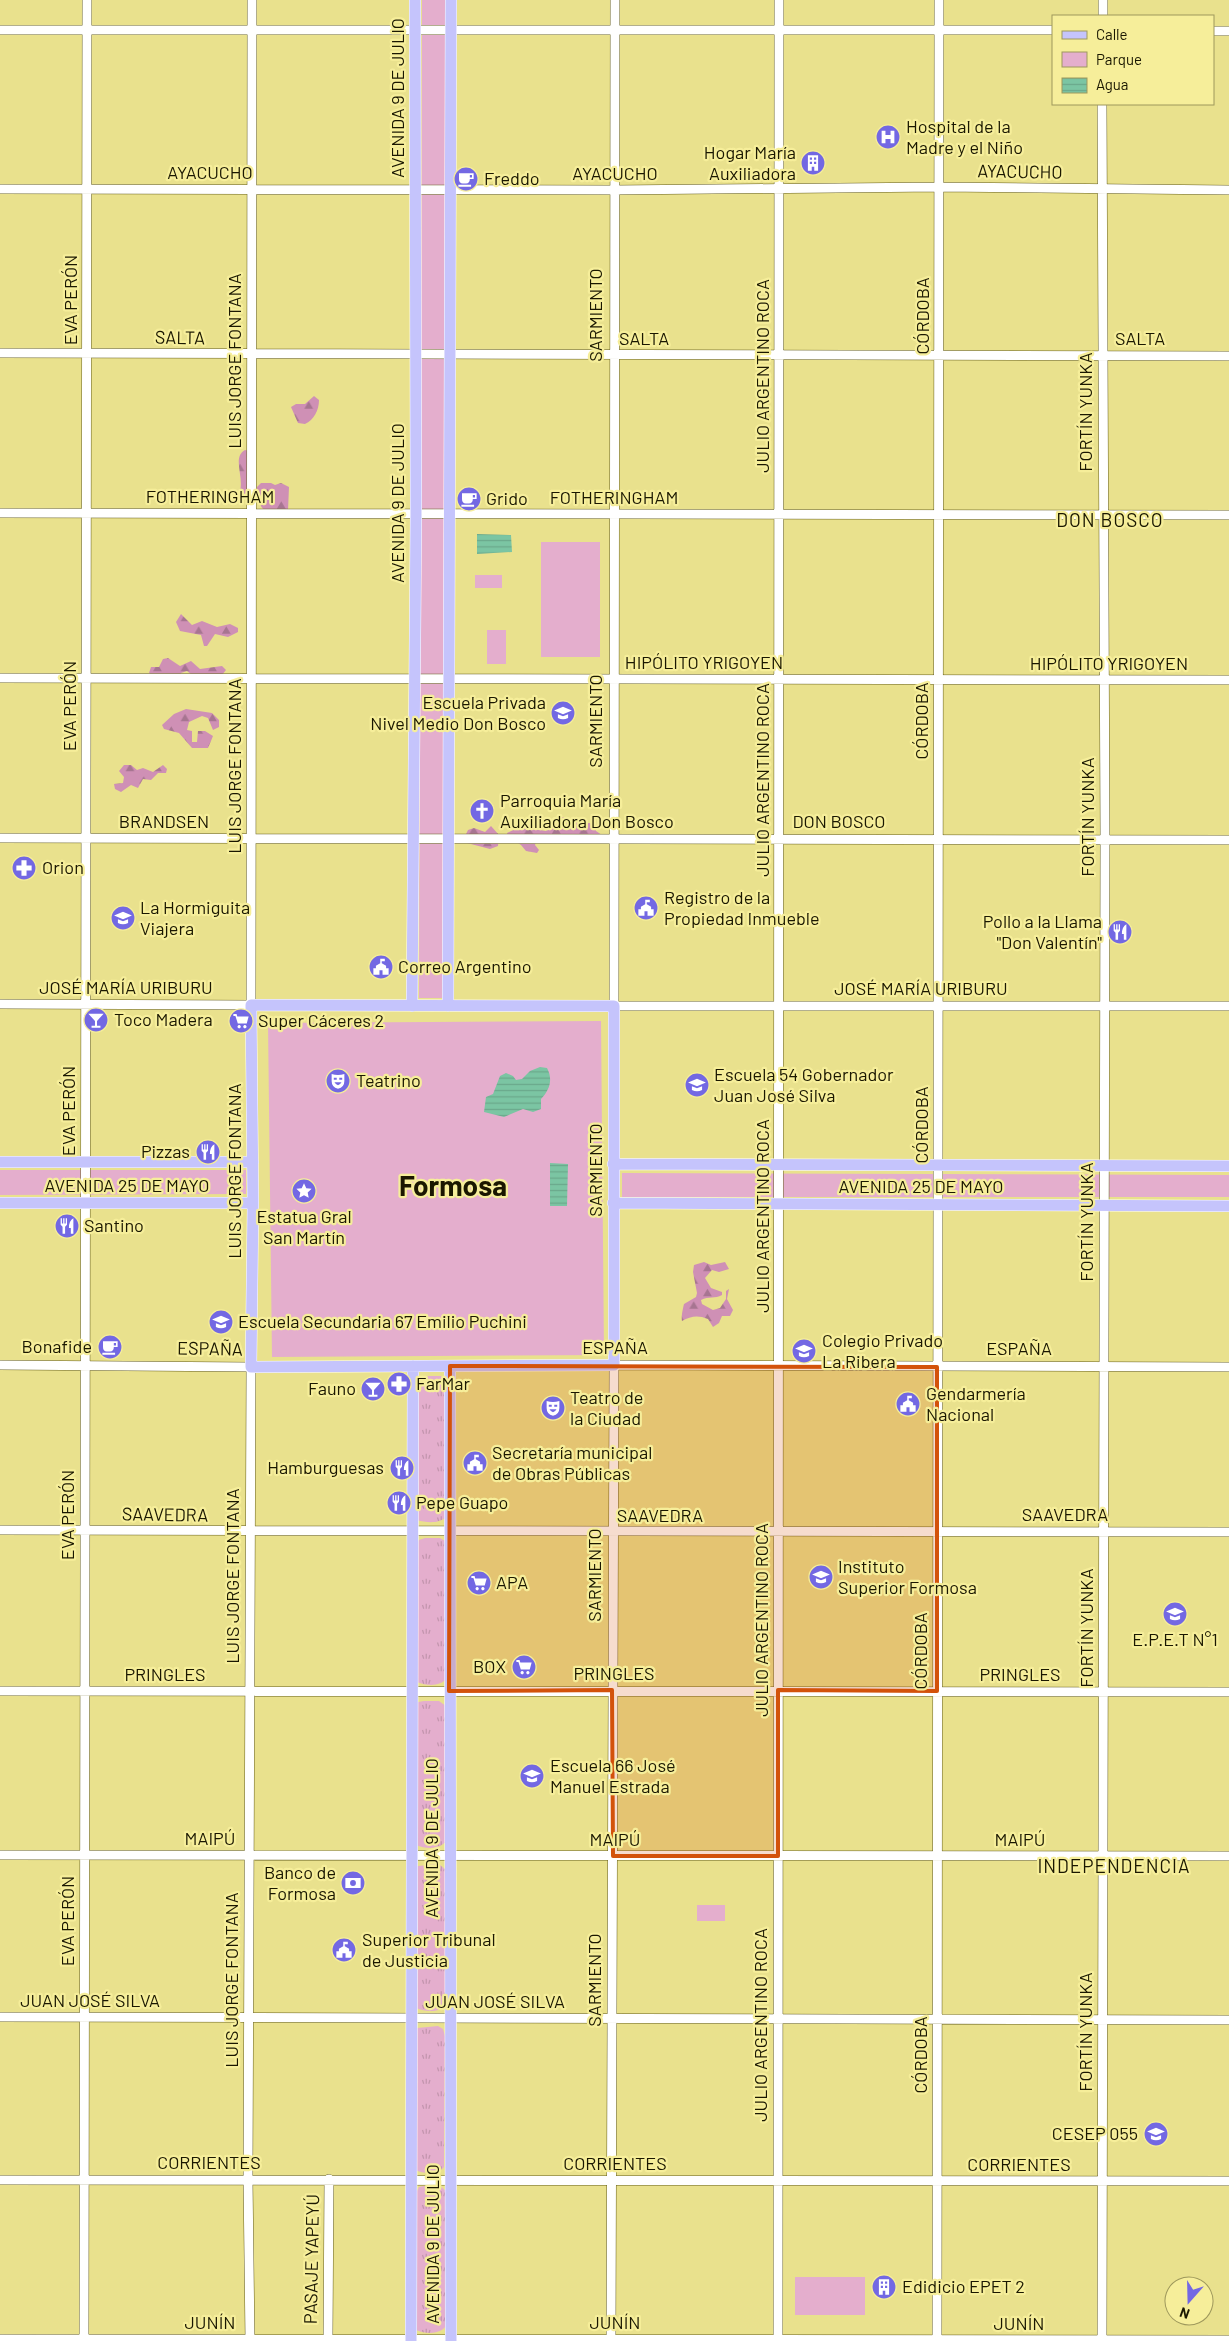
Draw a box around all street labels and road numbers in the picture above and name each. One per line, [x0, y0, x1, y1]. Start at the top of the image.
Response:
street label: AVENIDA 9 DE JULIO [386, 18, 408, 178]
street label: AYACUCHO [977, 159, 1063, 183]
street label: AYACUCHO [167, 161, 253, 183]
street label: AYACUCHO [572, 162, 658, 184]
street label: EVA PERÓN [59, 255, 81, 345]
street label: SARMIENTO [584, 268, 606, 362]
street label: LUIS JORGE FONTANA [223, 273, 245, 449]
street label: CÓRDOBA [911, 277, 933, 355]
street label: JULIO ARGENTINO ROCA [751, 279, 773, 473]
street label: SALTA [155, 326, 205, 348]
street label: SALTA [619, 327, 669, 349]
street label: SALTA [1115, 327, 1165, 349]
street label: FORTÍN YUNKA [1074, 352, 1096, 472]
street label: AVENIDA 9 DE JULIO [386, 423, 408, 583]
street label: FOTHERINGHAM [146, 485, 274, 507]
street label: FOTHERINGHAM [550, 486, 678, 508]
street label: HIPÓLITO YRIGOYEN [625, 651, 783, 673]
street label: HIPÓLITO YRIGOYEN [1030, 652, 1188, 674]
street label: EVA PERÓN [58, 661, 80, 751]
street label: SARMIENTO [584, 674, 606, 768]
street label: LUIS JORGE FONTANA [223, 678, 245, 854]
street label: CÓRDOBA [910, 682, 932, 760]
street label: JULIO ARGENTINO ROCA [751, 683, 773, 877]
street label: FORTÍN YUNKA [1076, 757, 1098, 877]
street label: BRANDSEN [119, 810, 209, 832]
street label: DON BOSCO [792, 810, 886, 832]
street label: JOSÉ MARÍA URIBURU [39, 976, 213, 998]
street label: JOSÉ MARÍA URIBURU [834, 977, 1008, 999]
street label: EVA PERÓN [57, 1066, 79, 1156]
street label: LUIS JORGE FONTANA [223, 1083, 245, 1259]
street label: CÓRDOBA [910, 1086, 932, 1164]
street label: JULIO ARGENTINO ROCA [751, 1119, 773, 1313]
street label: SARMIENTO [584, 1123, 606, 1217]
street label: FORTÍN YUNKA [1075, 1162, 1097, 1282]
street label: AVENIDA 25 DE MAYO [45, 1174, 209, 1196]
street label: AVENIDA 25 DE MAYO [839, 1175, 1003, 1197]
street label: ESPAÑA [177, 1336, 243, 1360]
street label: ESPAÑA [582, 1336, 648, 1358]
street label: ESPAÑA [986, 1337, 1052, 1359]
street label: EVA PERÓN [56, 1470, 78, 1560]
street label: LUIS JORGE FONTANA [221, 1488, 243, 1664]
street label: SAAVEDRA [122, 1502, 209, 1526]
street label: SAAVEDRA [1022, 1503, 1108, 1525]
street label: SAAVEDRA [617, 1504, 703, 1526]
street label: JULIO ARGENTINO ROCA [750, 1523, 772, 1717]
street label: SARMIENTO [583, 1528, 605, 1622]
street label: FORTÍN YUNKA [1075, 1568, 1097, 1688]
street label: CÓRDOBA [909, 1612, 931, 1690]
street label: PRINGLES [573, 1662, 655, 1684]
street label: PRINGLES [124, 1663, 206, 1685]
street label: PRINGLES [979, 1663, 1061, 1685]
street label: AVENIDA 9 DE JULIO [420, 1758, 442, 1918]
street label: MAIPÚ [185, 1827, 235, 1849]
street label: MAIPÚ [590, 1828, 640, 1850]
street label: MAIPÚ [995, 1828, 1045, 1850]
street label: EVA PERÓN [56, 1876, 78, 1966]
street label: LUIS JORGE FONTANA [220, 1892, 242, 2068]
street label: JULIO ARGENTINO ROCA [749, 1928, 771, 2122]
street label: SARMIENTO [583, 1933, 605, 2027]
street label: FORTÍN YUNKA [1074, 1972, 1096, 2092]
street label: JUAN JOSÉ SILVA [20, 1989, 160, 2011]
street label: JUAN JOSÉ SILVA [425, 1990, 565, 2012]
street label: CÓRDOBA [909, 2016, 931, 2094]
street label: CORRIENTES [157, 2151, 261, 2173]
street label: CORRIENTES [563, 2152, 667, 2174]
street label: CORRIENTES [967, 2153, 1071, 2175]
street label: AVENIDA 9 DE JULIO [421, 2164, 443, 2324]
street label: PASAJE YAPEYÚ [299, 2194, 323, 2324]
street label: JUNÍN [184, 2311, 236, 2333]
street label: JUNÍN [589, 2311, 641, 2333]
street label: JUNÍN [993, 2312, 1045, 2334]

